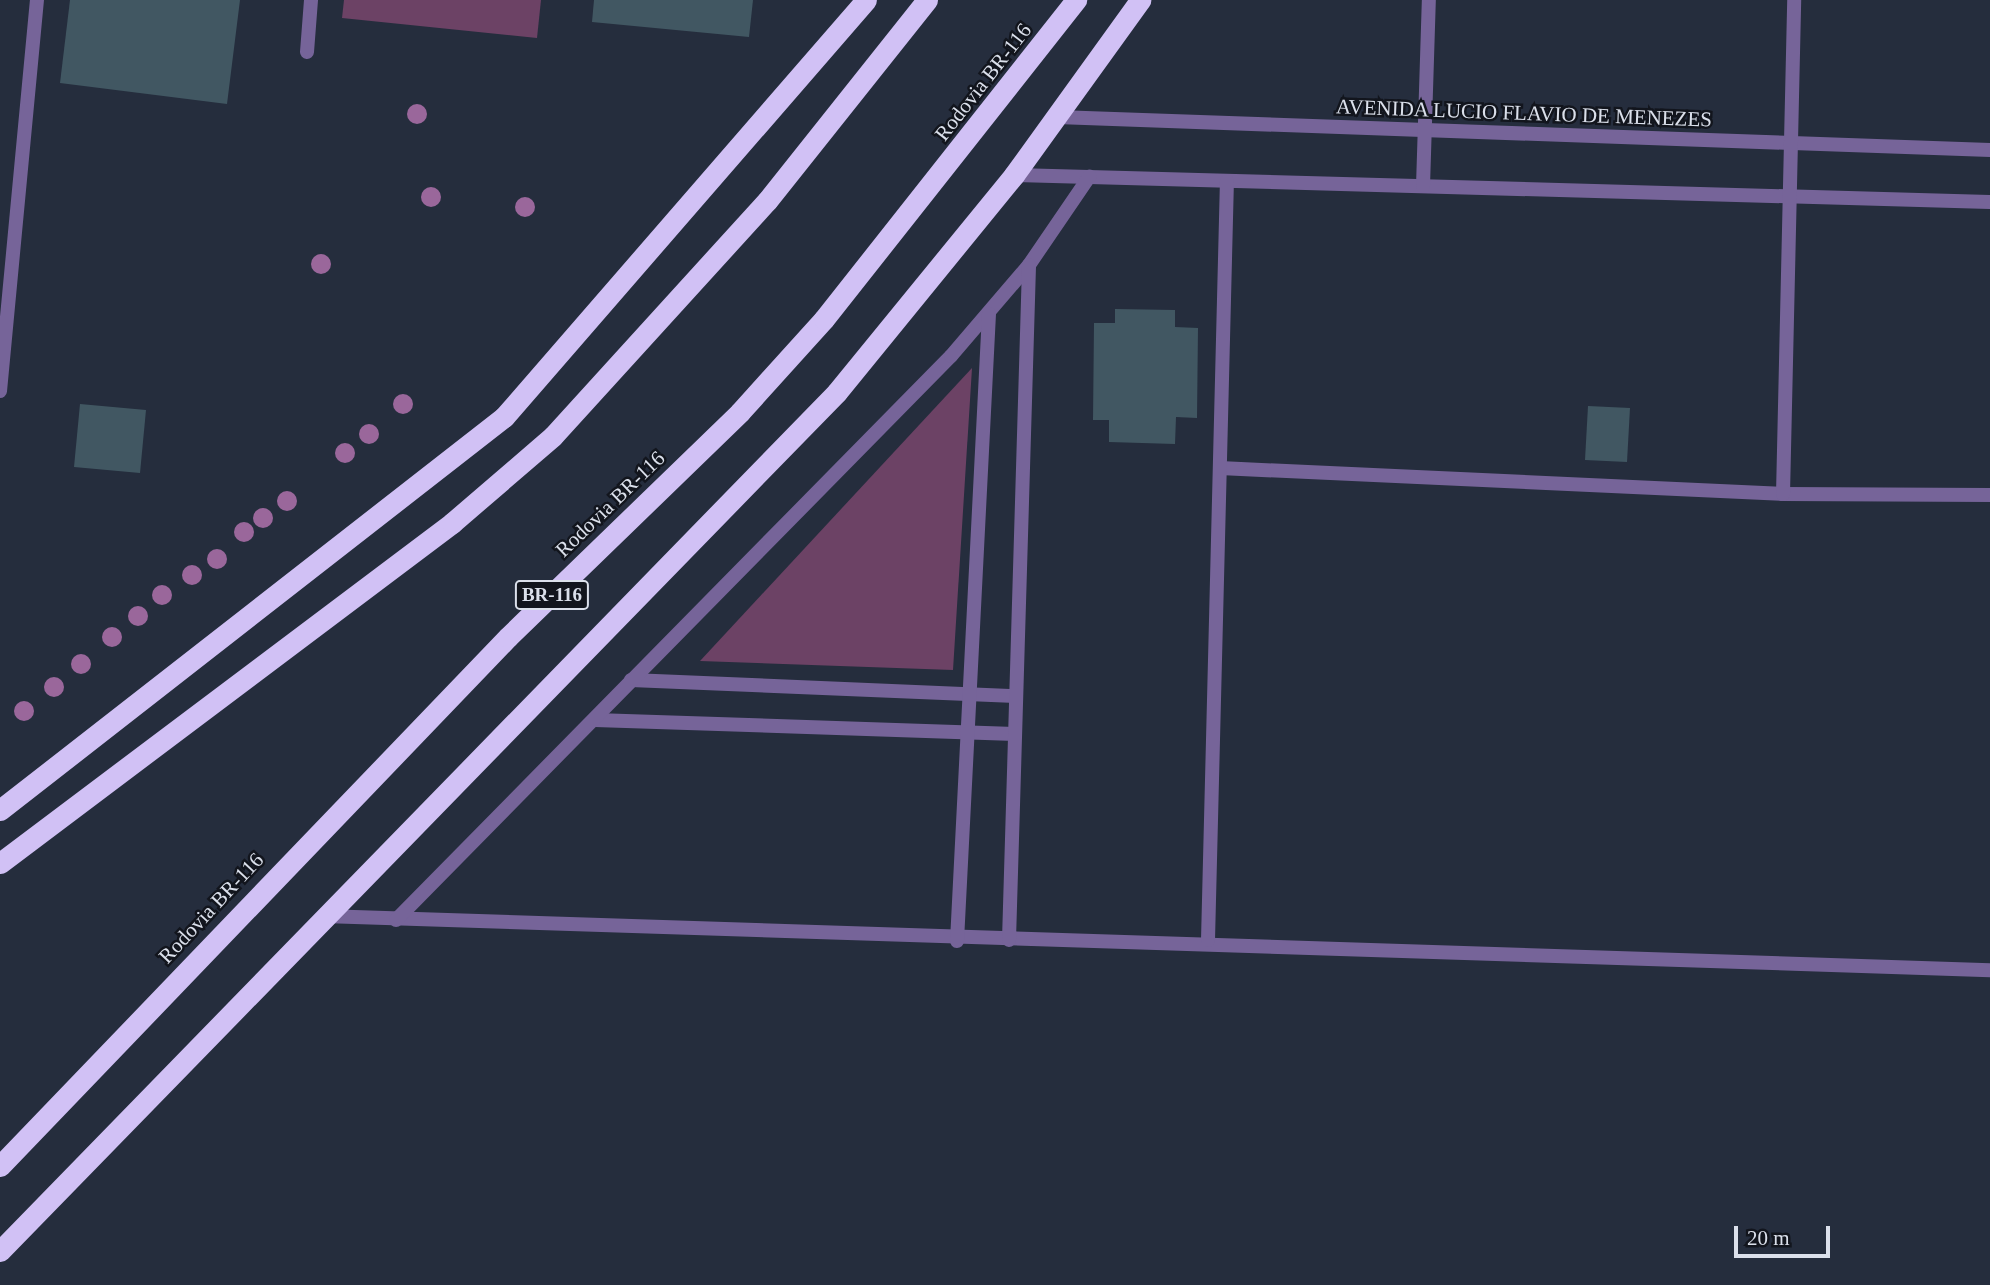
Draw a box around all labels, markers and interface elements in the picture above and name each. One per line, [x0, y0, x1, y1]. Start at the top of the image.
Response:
street label: Rodovia BR-116 [929, 18, 1037, 146]
street label: AVENIDA LUCIO FLAVIO DE MENEZES [1335, 94, 1713, 132]
street label: Rodovia BR-116 [550, 446, 670, 562]
road number: BR-116 [514, 580, 590, 610]
street label: Rodovia BR-116 [153, 847, 269, 969]
scale bar [1738, 1212, 1834, 1256]
text: 20 m [1747, 1226, 1790, 1250]

